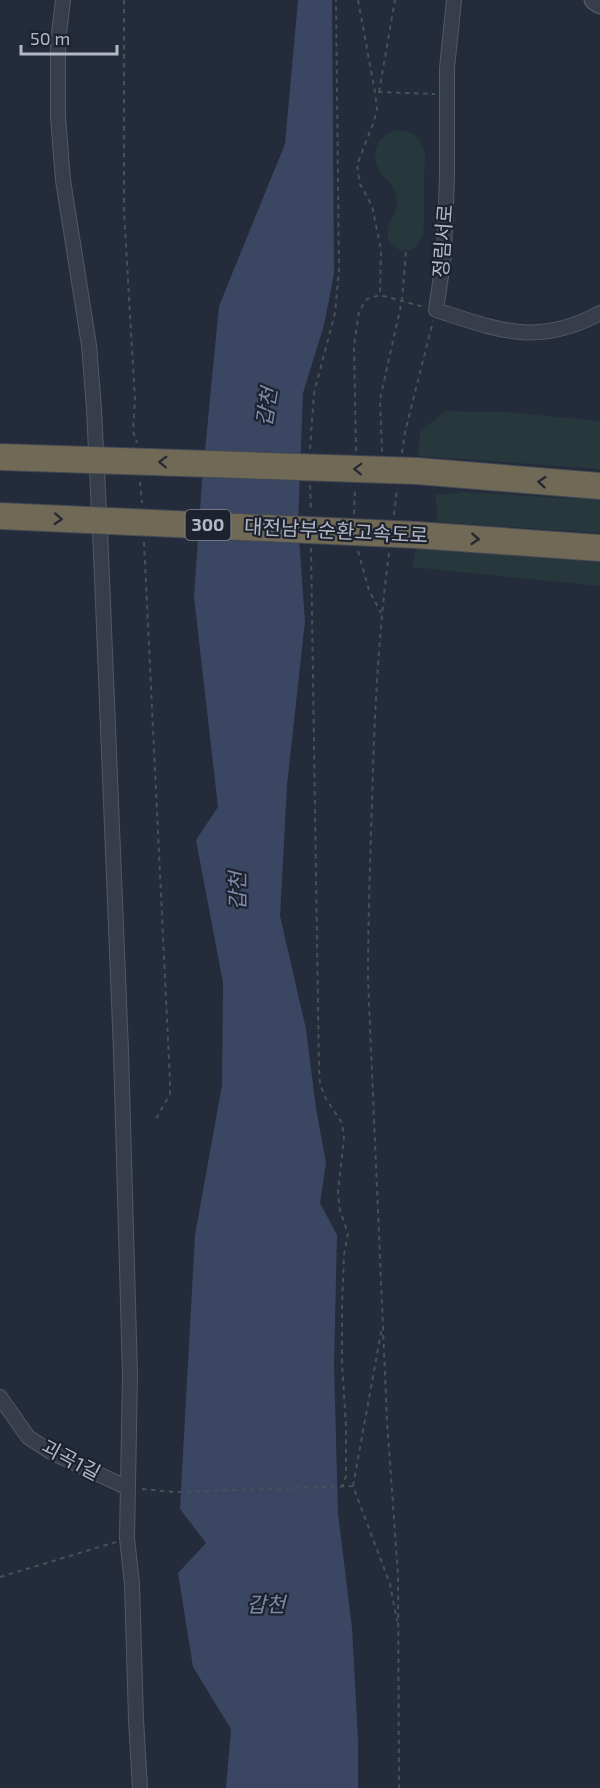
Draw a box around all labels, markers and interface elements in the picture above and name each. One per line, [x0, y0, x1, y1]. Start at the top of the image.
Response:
scale bar [21, 18, 117, 56]
text: 50 m [30, 27, 70, 49]
street label: 정림서로 [427, 203, 457, 278]
water label: 갑천 [250, 383, 281, 428]
one-way arrow [159, 456, 168, 469]
one-way arrow [354, 463, 363, 475]
one-way arrow [537, 475, 546, 488]
road number: 300 [186, 510, 230, 540]
one-way arrow [54, 512, 63, 525]
street label: 대전남부순환고속도로 [244, 513, 429, 547]
one-way arrow [470, 532, 480, 545]
water label: 갑천 [224, 869, 249, 910]
street label: 괴곡1길 [38, 1434, 105, 1485]
water label: 갑천 [247, 1591, 288, 1616]

